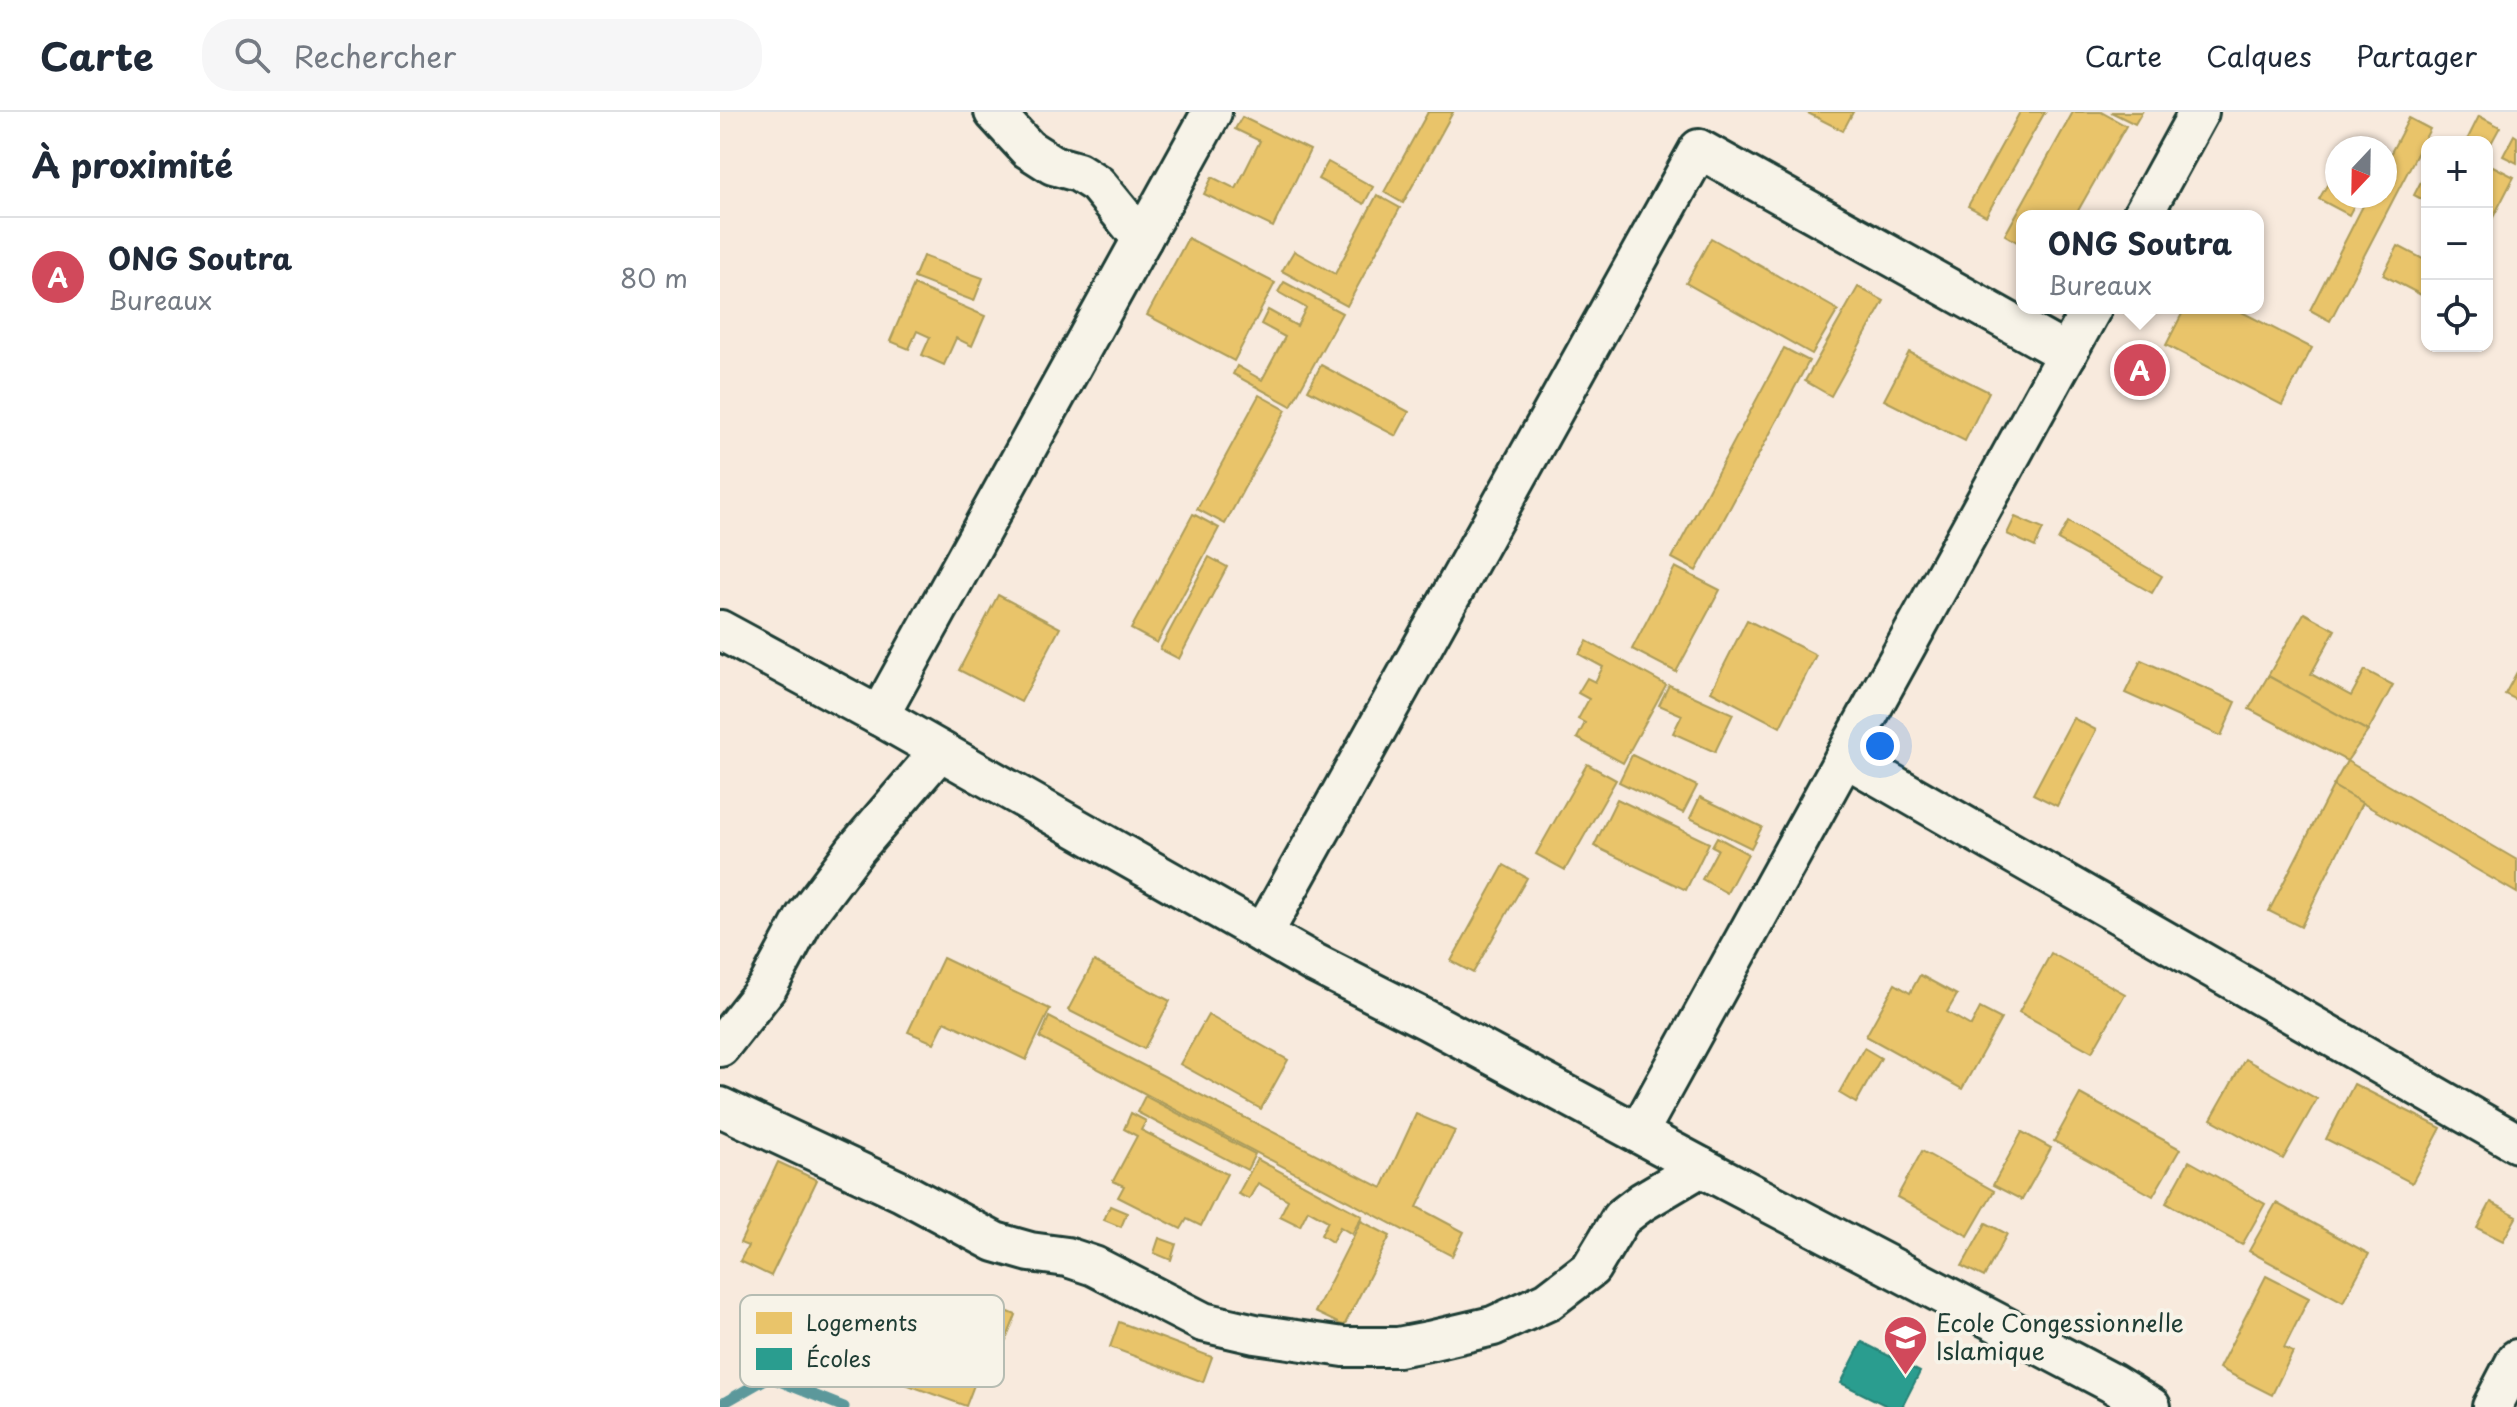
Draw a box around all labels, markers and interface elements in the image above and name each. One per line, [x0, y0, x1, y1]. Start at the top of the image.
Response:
search box [202, 19, 762, 91]
text: Carte [40, 27, 154, 84]
icon: search [230, 33, 274, 77]
text: Rechercher [294, 33, 456, 78]
text: Carte [2084, 34, 2162, 77]
text: Calques [2206, 34, 2312, 77]
text: Partager [2356, 34, 2477, 77]
north arrow [2325, 136, 2397, 208]
map controls [2421, 136, 2493, 352]
button: + [2421, 136, 2493, 208]
text: À proximité [32, 138, 233, 190]
button: − [2421, 208, 2493, 280]
popup [2016, 210, 2264, 314]
text: ONG Soutra [2048, 220, 2232, 265]
text: ONG Soutra [108, 235, 293, 280]
text: A [48, 258, 68, 297]
text: 80 m [620, 258, 688, 297]
text: Bureaux [2048, 265, 2152, 304]
text: Bureaux [108, 280, 212, 319]
button: locate [2421, 280, 2493, 352]
pin: A [2114, 340, 2166, 400]
your location [1860, 726, 1900, 766]
legend [740, 1295, 1004, 1387]
place label: Ecole Congessionnelle Islamique [1936, 1304, 2184, 1368]
text: Logements [806, 1305, 918, 1338]
school or university icon: Ecole Congessionnelle Islamique [1881, 1314, 1929, 1377]
text: Écoles [806, 1341, 871, 1374]

